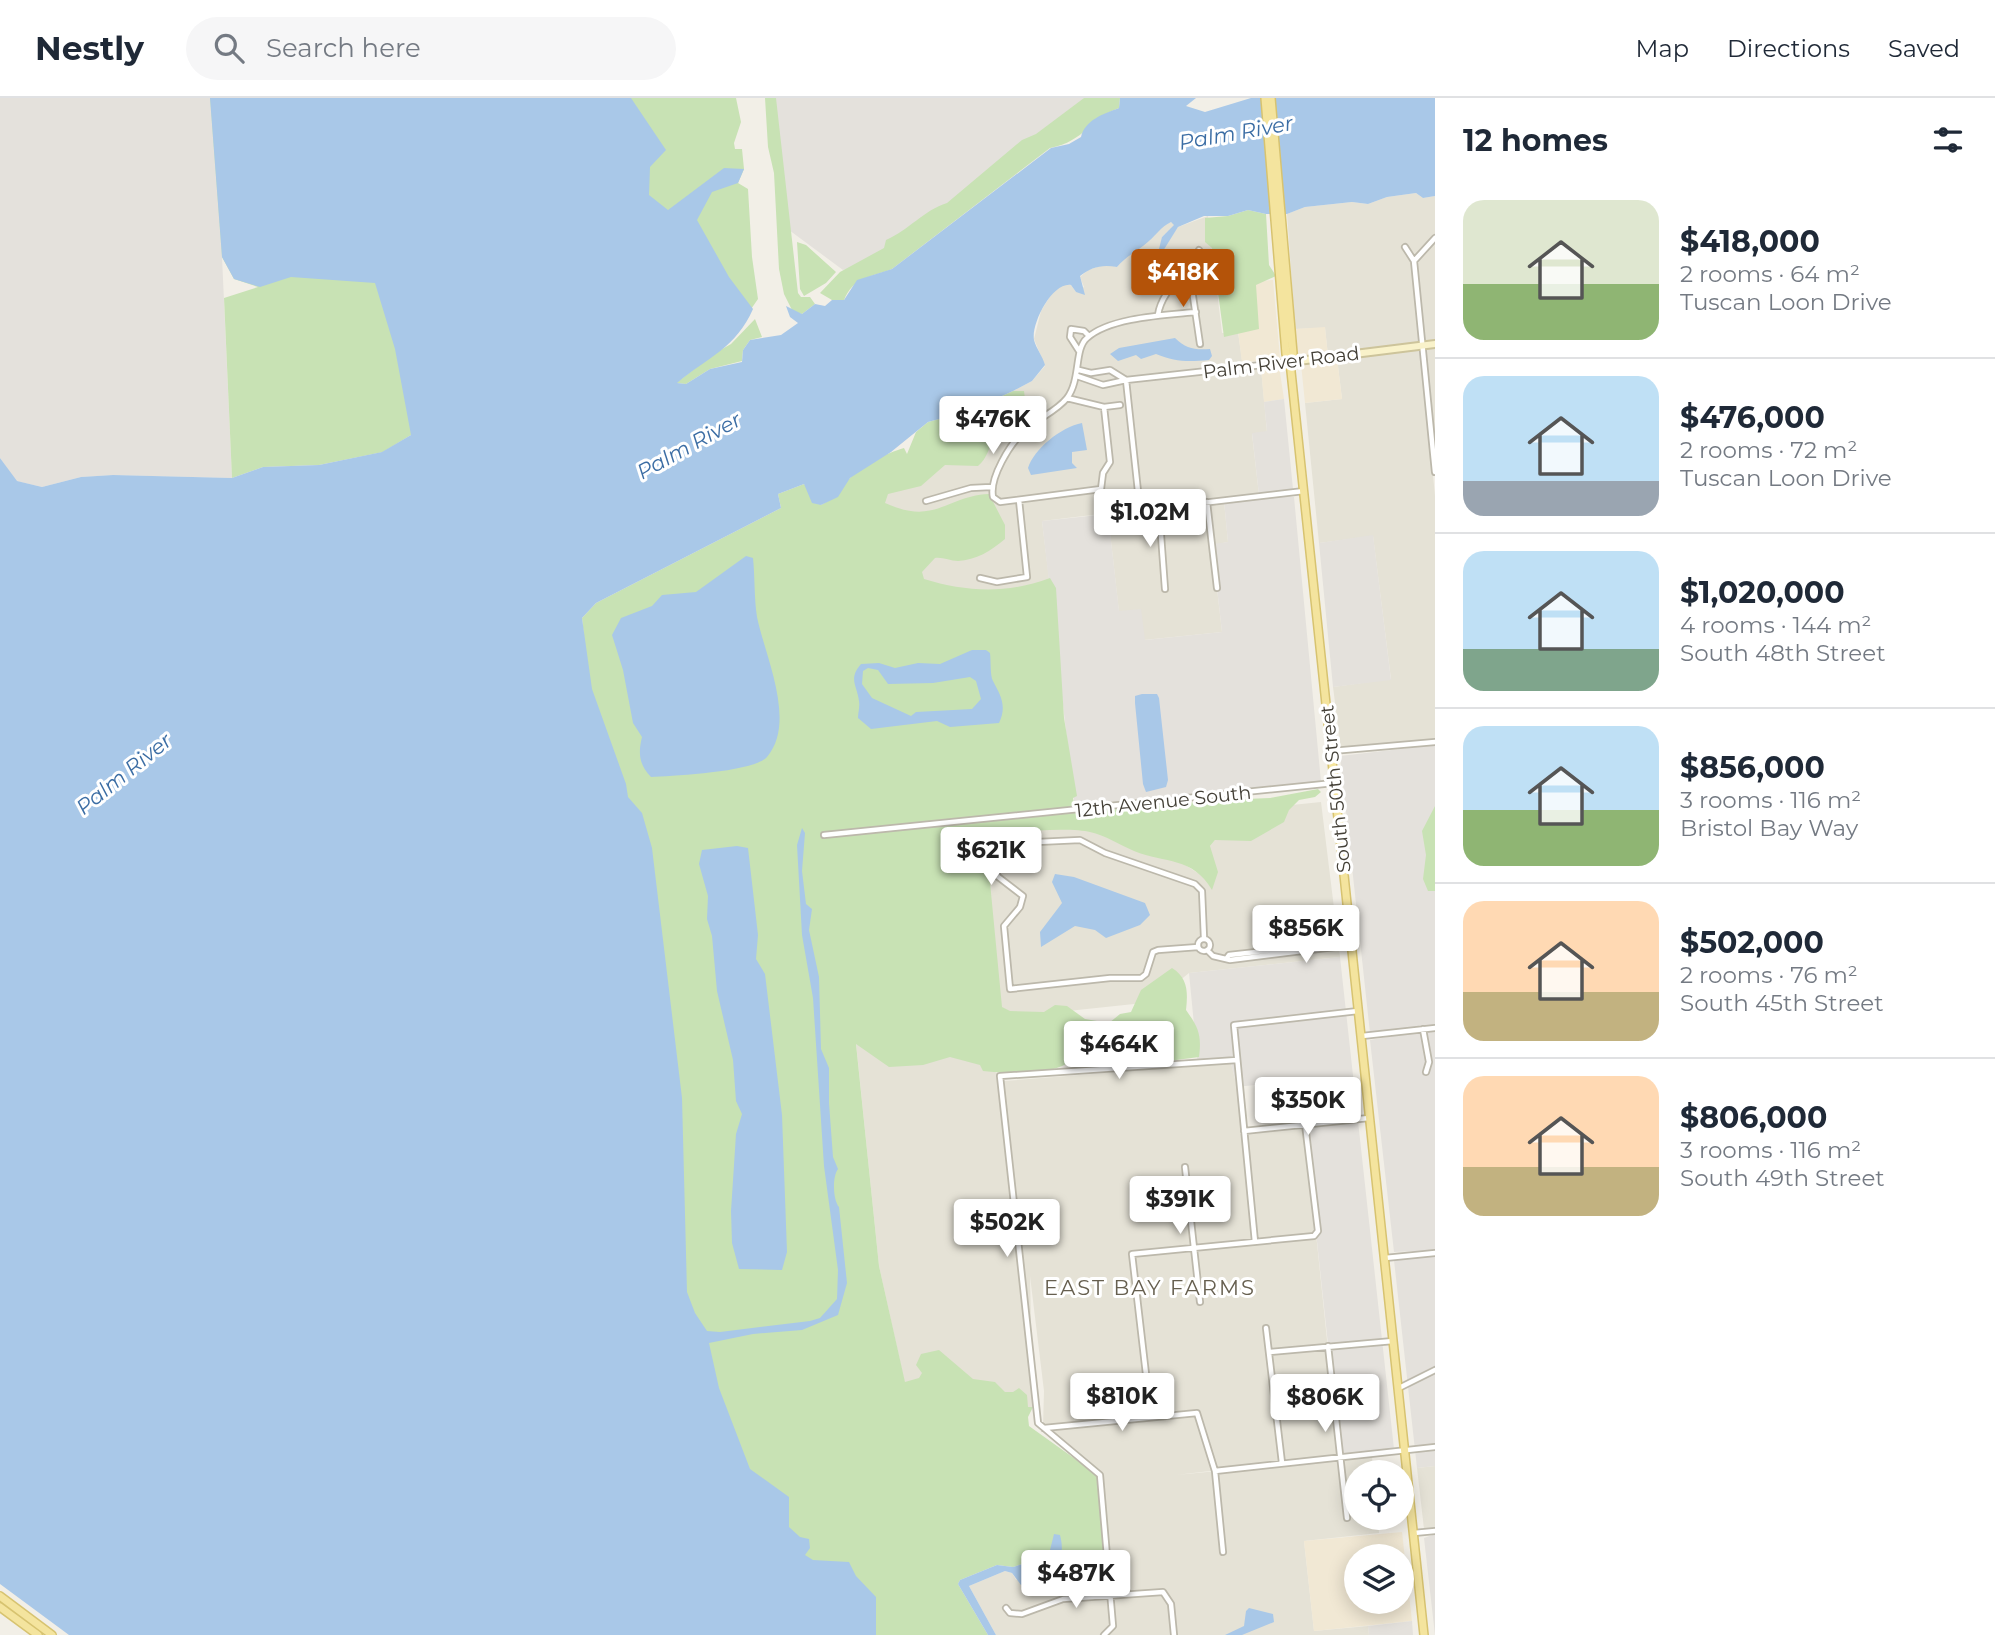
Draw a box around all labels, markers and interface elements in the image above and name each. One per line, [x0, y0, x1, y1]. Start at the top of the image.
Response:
search box [186, 17, 676, 80]
text: Nestly [35, 28, 144, 68]
icon: search [210, 29, 248, 67]
text: Search here [266, 32, 421, 64]
text: Map [1636, 34, 1689, 63]
text: Directions [1727, 34, 1850, 63]
text: Saved [1888, 34, 1960, 63]
water label: Palm River [1177, 110, 1296, 155]
icon: filters [1929, 121, 1967, 159]
text: 12 homes [1463, 122, 1608, 159]
text: $418,000 [1680, 223, 1820, 260]
icon: home [1519, 228, 1603, 312]
pin: $418K [1134, 250, 1232, 309]
text: $418K [1147, 258, 1219, 286]
text: 2 rooms · 64 m² [1680, 260, 1860, 288]
text: Tuscan Loon Drive [1680, 288, 1892, 316]
street label: Palm River Road [1202, 341, 1361, 384]
pin: $476K [944, 396, 1042, 456]
text: $476,000 [1680, 399, 1825, 436]
icon: home [1519, 404, 1603, 488]
text: $476K [955, 405, 1031, 433]
water label: Palm River [632, 406, 746, 484]
text: 2 rooms · 72 m² [1680, 436, 1857, 464]
text: Tuscan Loon Drive [1680, 464, 1892, 492]
pin: $1.02M [1093, 490, 1207, 549]
text: $1.02M [1110, 498, 1190, 526]
text: $1,020,000 [1680, 574, 1845, 611]
icon: home [1519, 579, 1603, 663]
text: 4 rooms · 144 m² [1680, 611, 1872, 639]
text: South 48th Street [1680, 639, 1886, 667]
street label: South 50th Street [1315, 704, 1356, 874]
water label: Palm River [71, 727, 177, 820]
text: $856,000 [1680, 749, 1825, 786]
icon: home [1519, 754, 1603, 838]
street label: 12th Avenue South [1074, 781, 1252, 822]
text: 3 rooms · 116 m² [1680, 786, 1861, 814]
text: Bristol Bay Way [1680, 814, 1858, 842]
pin: $621K [942, 828, 1040, 887]
text: $621K [957, 836, 1025, 864]
pin: $856K [1257, 906, 1355, 965]
text: $856K [1268, 914, 1344, 942]
text: $502,000 [1680, 924, 1824, 961]
icon: home [1519, 929, 1603, 1013]
text: 2 rooms · 76 m² [1680, 961, 1858, 989]
text: South 45th Street [1680, 989, 1884, 1017]
pin: $464K [1070, 1021, 1168, 1081]
text: $464K [1080, 1030, 1158, 1058]
pin: $350K [1259, 1077, 1357, 1137]
text: $350K [1271, 1086, 1345, 1114]
text: $806,000 [1680, 1099, 1827, 1136]
icon: home [1519, 1104, 1603, 1188]
text: 3 rooms · 116 m² [1680, 1136, 1861, 1164]
text: South 49th Street [1680, 1164, 1885, 1192]
pin: $391K [1131, 1176, 1229, 1236]
text: $391K [1146, 1185, 1214, 1213]
pin: $502K [958, 1200, 1056, 1259]
text: $502K [970, 1208, 1044, 1236]
district label: EAST BAY FARMS [1044, 1275, 1256, 1300]
pin: $810K [1073, 1374, 1171, 1433]
pin: $806K [1276, 1374, 1374, 1434]
text: $810K [1086, 1382, 1158, 1410]
text: $806K [1286, 1383, 1364, 1411]
map controls [1344, 1460, 1414, 1614]
button: locate [1344, 1460, 1414, 1530]
button: layers [1344, 1544, 1414, 1614]
pin: $487K [1027, 1550, 1125, 1610]
text: $487K [1037, 1559, 1115, 1587]

